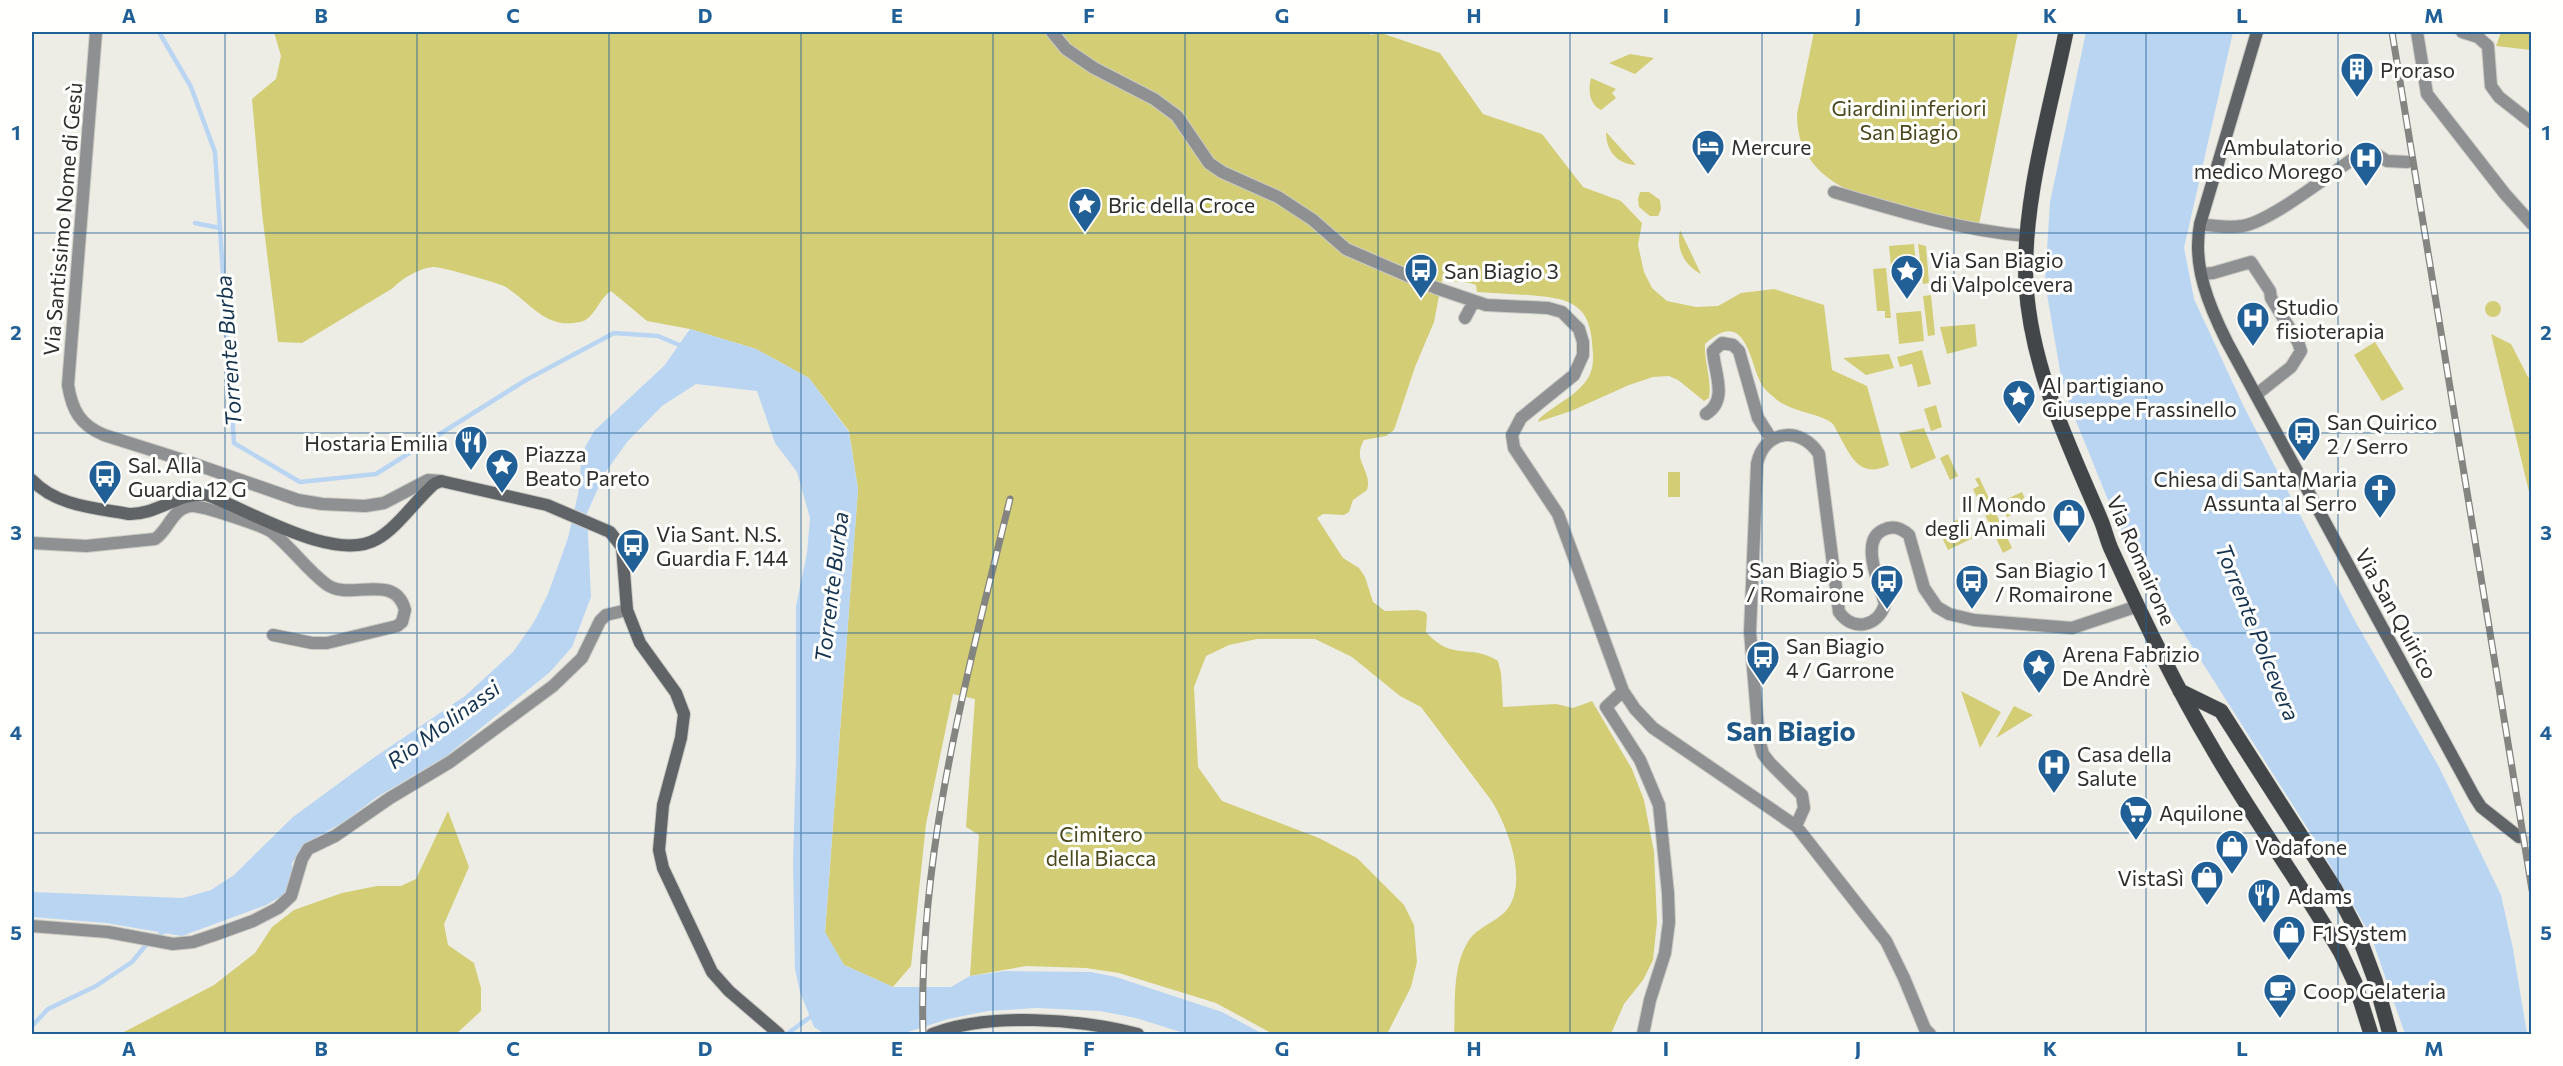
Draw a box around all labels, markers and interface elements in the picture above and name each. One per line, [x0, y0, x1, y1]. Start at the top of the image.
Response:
text: A [122, 3, 136, 27]
text: B [314, 3, 328, 27]
text: C [506, 3, 520, 27]
text: D [698, 3, 712, 27]
text: E [891, 3, 903, 27]
text: F [1083, 3, 1095, 27]
text: G [1275, 3, 1289, 27]
text: H [1467, 3, 1482, 27]
text: I [1663, 3, 1669, 27]
text: J [1855, 3, 1861, 27]
text: K [2043, 3, 2057, 27]
text: L [2236, 3, 2248, 27]
text: M [2424, 3, 2444, 27]
building icon: Proraso [2339, 51, 2375, 98]
place label: Proraso [2380, 57, 2455, 82]
street label: Via Santissimo Nome di Gesù [38, 81, 86, 357]
park label: Giardini inferiori San Biagio [1831, 95, 1987, 144]
text: 1 [11, 120, 21, 144]
text: 1 [2541, 120, 2551, 144]
hotel icon: Mercure [1690, 128, 1726, 175]
place label: Mercure [1731, 134, 1811, 159]
place label: Ambulatorio medico Morego [2194, 134, 2343, 183]
hospital icon: Ambulatorio medico Morego [2348, 140, 2384, 187]
place icon: Bric della Croce [1067, 186, 1103, 233]
place label: Bric della Croce [1108, 192, 1255, 217]
place label: Via San Biagio di Valpolcevera [1930, 247, 2073, 296]
bus stop icon: San Biagio 3 [1403, 252, 1439, 299]
place icon: Via San Biagio di Valpolcevera [1889, 253, 1925, 300]
place label: San Biagio 3 [1444, 258, 1559, 283]
water label: Torrente Burba [209, 275, 247, 427]
place label: Studio fisioterapia [2276, 294, 2385, 343]
hospital icon: Studio fisioterapia [2235, 300, 2271, 347]
text: 2 [10, 320, 22, 344]
text: 2 [2540, 320, 2552, 344]
place label: Al partigiano Giuseppe Frassinello [2042, 372, 2237, 421]
place icon: Al partigiano Giuseppe Frassinello [2001, 378, 2037, 425]
place label: San Quirico 2 / Serro [2327, 409, 2437, 458]
bus stop icon: San Quirico 2 / Serro [2286, 415, 2322, 462]
restaurant icon: Hostaria Emilia [453, 424, 489, 471]
place label: Hostaria Emilia [304, 430, 448, 455]
place label: Piazza Beato Pareto [525, 441, 650, 490]
place icon: Piazza Beato Pareto [484, 447, 520, 494]
place label: Sal. Alla Guardia 12 G [128, 452, 247, 501]
bus stop icon: Sal. Alla Guardia 12 G [87, 458, 123, 505]
place label: Chiesa di Santa Maria Assunta al Serro [2153, 466, 2357, 515]
church icon: Chiesa di Santa Maria Assunta al Serro [2362, 472, 2398, 519]
place label: Il Mondo degli Animali [1925, 491, 2046, 540]
street label: Via Romairone [2102, 491, 2182, 629]
shop icon: Il Mondo degli Animali [2051, 497, 2087, 544]
water label: Torrente Burba [808, 510, 854, 664]
text: 3 [10, 520, 22, 544]
text: 3 [2540, 520, 2552, 544]
place label: Via Sant. N.S. Guardia F. 144 [656, 521, 788, 570]
bus stop icon: Via Sant. N.S. Guardia F. 144 [615, 527, 651, 574]
water label: Torrente Polcevera [2210, 539, 2306, 725]
street label: Via San Quirico [2351, 543, 2443, 683]
place label: San Biagio 5 / Romairone [1746, 557, 1864, 606]
place label: San Biagio 1 / Romairone [1995, 557, 2113, 606]
bus stop icon: San Biagio 5 / Romairone [1869, 563, 1905, 610]
bus stop icon: San Biagio 1 / Romairone [1954, 563, 1990, 610]
place label: San Biagio 4 / Garrone [1786, 633, 1894, 682]
bus stop icon: San Biagio 4 / Garrone [1745, 639, 1781, 686]
place label: Arena Fabrizio De Andrè [2062, 641, 2200, 690]
place icon: Arena Fabrizio De Andrè [2021, 647, 2057, 694]
water label: Rio Molinassi [381, 673, 506, 774]
district label: San Biagio [1726, 714, 1856, 747]
text: 4 [10, 720, 22, 744]
text: 4 [2540, 720, 2552, 744]
place label: Casa della Salute [2077, 741, 2172, 790]
hospital icon: Casa della Salute [2036, 747, 2072, 794]
supermarket icon: Aquilone [2118, 794, 2154, 841]
place label: Aquilone [2159, 800, 2243, 825]
park label: Cimitero della Biacca [1046, 821, 1156, 870]
shop icon: Vodafone [2214, 828, 2250, 875]
place label: Vodafone [2255, 834, 2347, 859]
shop icon: VistaSì [2189, 859, 2225, 906]
place label: VistaSì [2117, 865, 2184, 890]
restaurant icon: Adams [2246, 877, 2282, 924]
place label: Adams [2287, 883, 2352, 908]
shop icon: F1 System [2271, 914, 2307, 961]
text: 5 [10, 920, 22, 944]
place label: F1 System [2312, 920, 2407, 945]
text: 5 [2540, 920, 2552, 944]
cafe icon: Coop Gelateria [2262, 972, 2298, 1019]
place label: Coop Gelateria [2303, 978, 2446, 1003]
text: A [122, 1036, 136, 1060]
text: B [314, 1036, 328, 1060]
text: C [506, 1036, 520, 1060]
text: D [698, 1036, 712, 1060]
text: E [891, 1036, 903, 1060]
text: F [1083, 1036, 1095, 1060]
text: G [1275, 1036, 1289, 1060]
text: H [1467, 1036, 1482, 1060]
text: I [1663, 1036, 1669, 1060]
text: J [1855, 1036, 1861, 1060]
text: K [2043, 1036, 2057, 1060]
text: L [2236, 1036, 2248, 1060]
text: M [2424, 1036, 2444, 1060]

